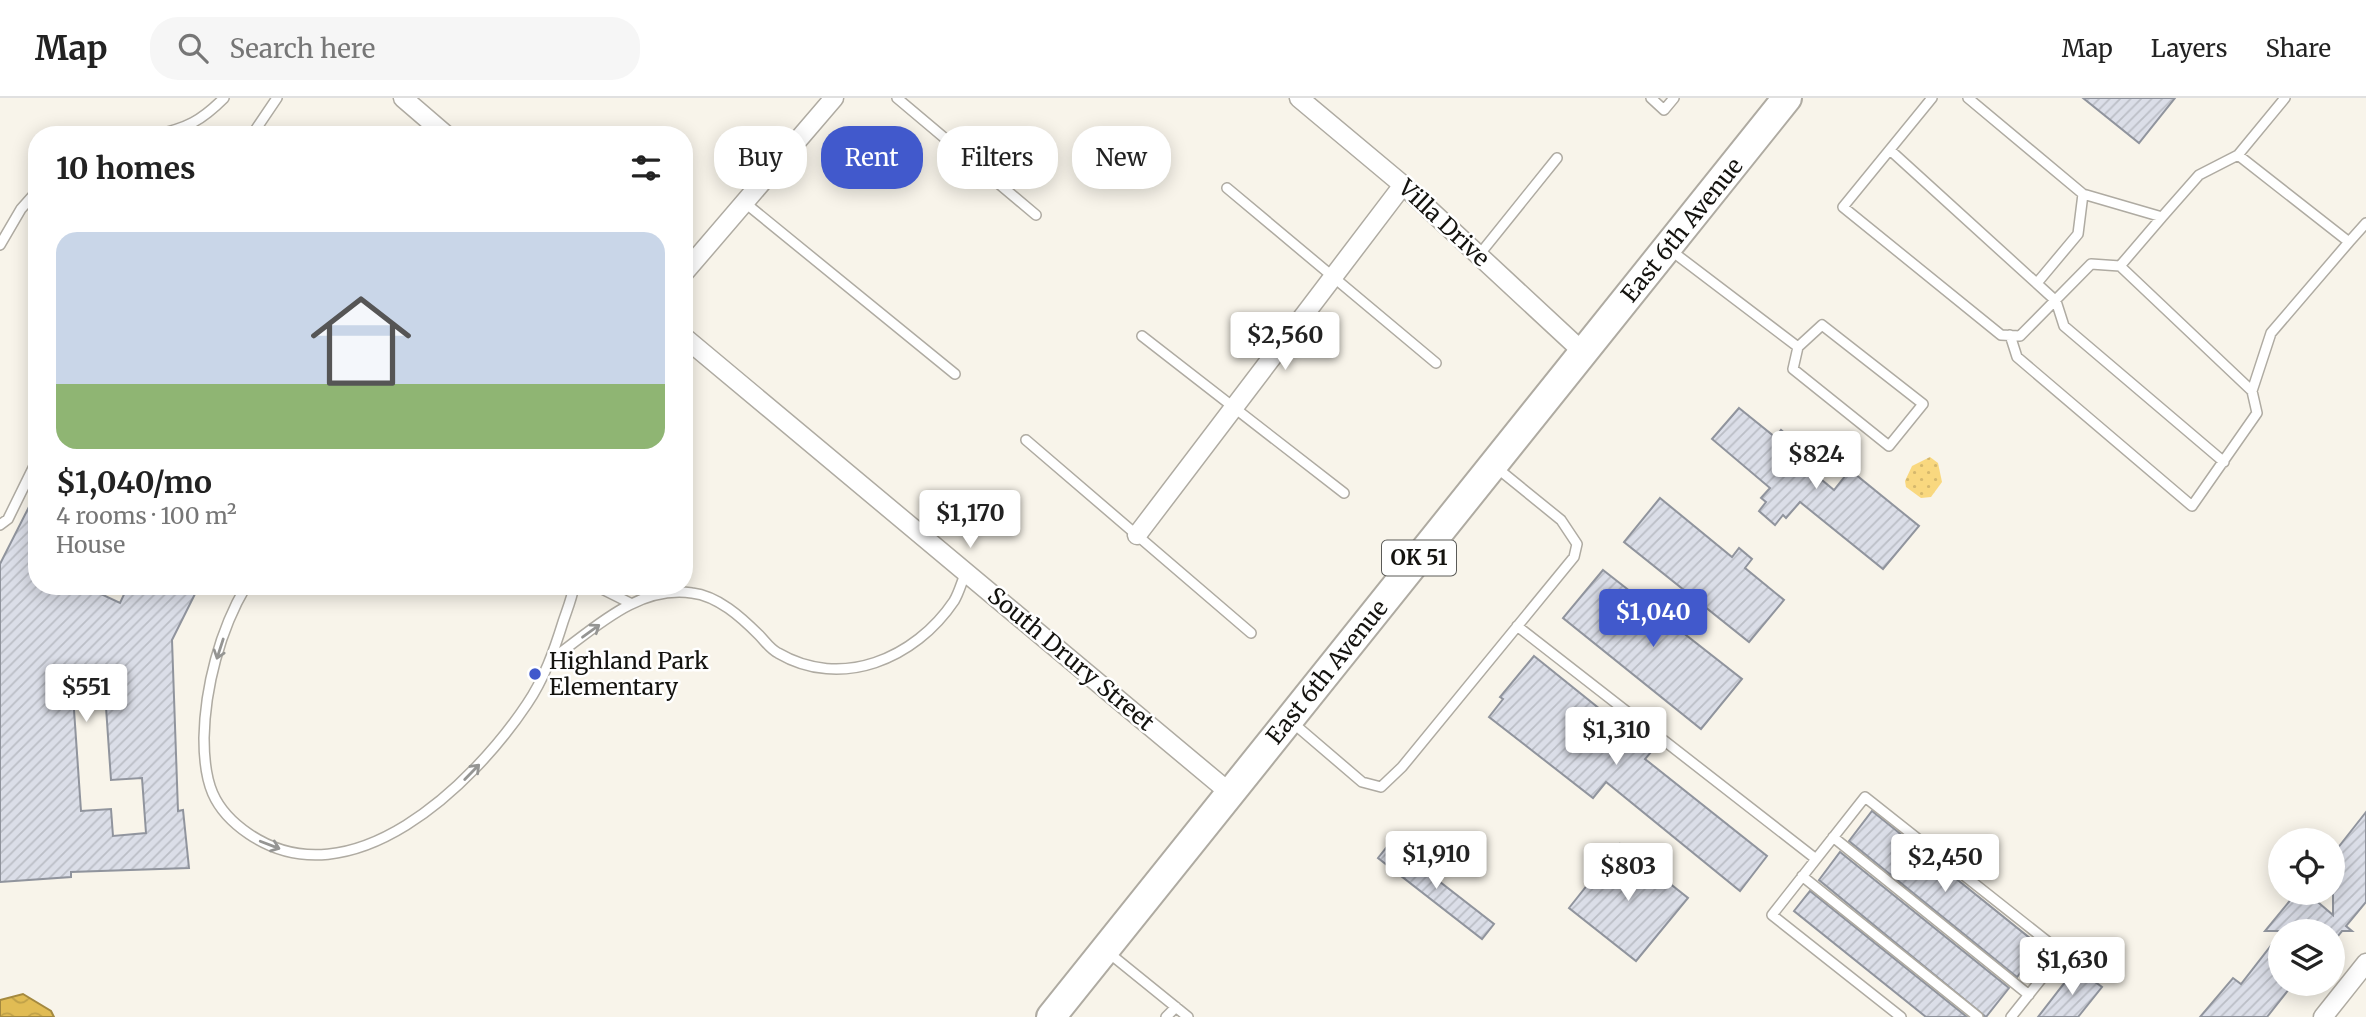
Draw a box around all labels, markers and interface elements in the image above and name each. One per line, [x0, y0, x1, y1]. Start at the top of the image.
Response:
search box [150, 17, 640, 80]
text: Map [35, 28, 108, 69]
icon: search [174, 29, 212, 67]
text: Search here [230, 32, 375, 65]
text: Map [2062, 33, 2113, 64]
text: Layers [2151, 33, 2227, 64]
text: Share [2265, 33, 2331, 64]
chip: Buy [714, 126, 807, 189]
chip: Rent [821, 126, 923, 189]
chip: Filters [937, 126, 1058, 189]
chip: New [1072, 126, 1171, 189]
text: 10 homes [56, 149, 196, 187]
icon: filters [627, 149, 665, 187]
street label: East 6th Avenue [1615, 152, 1749, 308]
street label: Villa Drive [1392, 172, 1496, 272]
icon: home [298, 278, 424, 404]
pin: $2,560 [1228, 313, 1342, 372]
text: $2,560 [1246, 320, 1324, 349]
pin: $824 [1775, 432, 1857, 491]
text: $824 [1788, 439, 1844, 468]
text: $1,040/mo [56, 463, 212, 501]
pin: $1,170 [913, 490, 1027, 550]
text: $1,170 [935, 498, 1005, 527]
text: 4 rooms · 100 m² [56, 501, 237, 530]
text: House [56, 530, 125, 559]
road number: OK 51 [1382, 540, 1456, 575]
street label: South Drury Street [982, 581, 1160, 737]
pin: $1,040 [1596, 589, 1710, 649]
street label: East 6th Avenue [1260, 594, 1394, 750]
text: $1,040 [1615, 597, 1691, 626]
one-way arrow [581, 624, 600, 638]
one-way arrow [213, 638, 225, 660]
place label: Highland Park Elementary [549, 646, 709, 701]
pin: $551 [45, 664, 127, 724]
marker: Highland Park Elementary [527, 666, 543, 682]
text: $551 [61, 672, 111, 701]
pin: $1,310 [1559, 708, 1673, 767]
text: $1,310 [1581, 715, 1651, 744]
one-way arrow [463, 764, 480, 781]
map controls [2268, 828, 2345, 996]
button: locate [2268, 828, 2345, 905]
pin: $1,910 [1379, 832, 1493, 891]
pin: $2,450 [1888, 834, 2002, 894]
text: $1,910 [1402, 839, 1470, 868]
one-way arrow [259, 840, 281, 852]
text: $2,450 [1907, 842, 1983, 871]
pin: $803 [1587, 844, 1669, 903]
text: $803 [1600, 851, 1656, 880]
button: layers [2268, 919, 2345, 996]
pin: $1,630 [2015, 937, 2129, 997]
text: $1,630 [2036, 945, 2108, 974]

